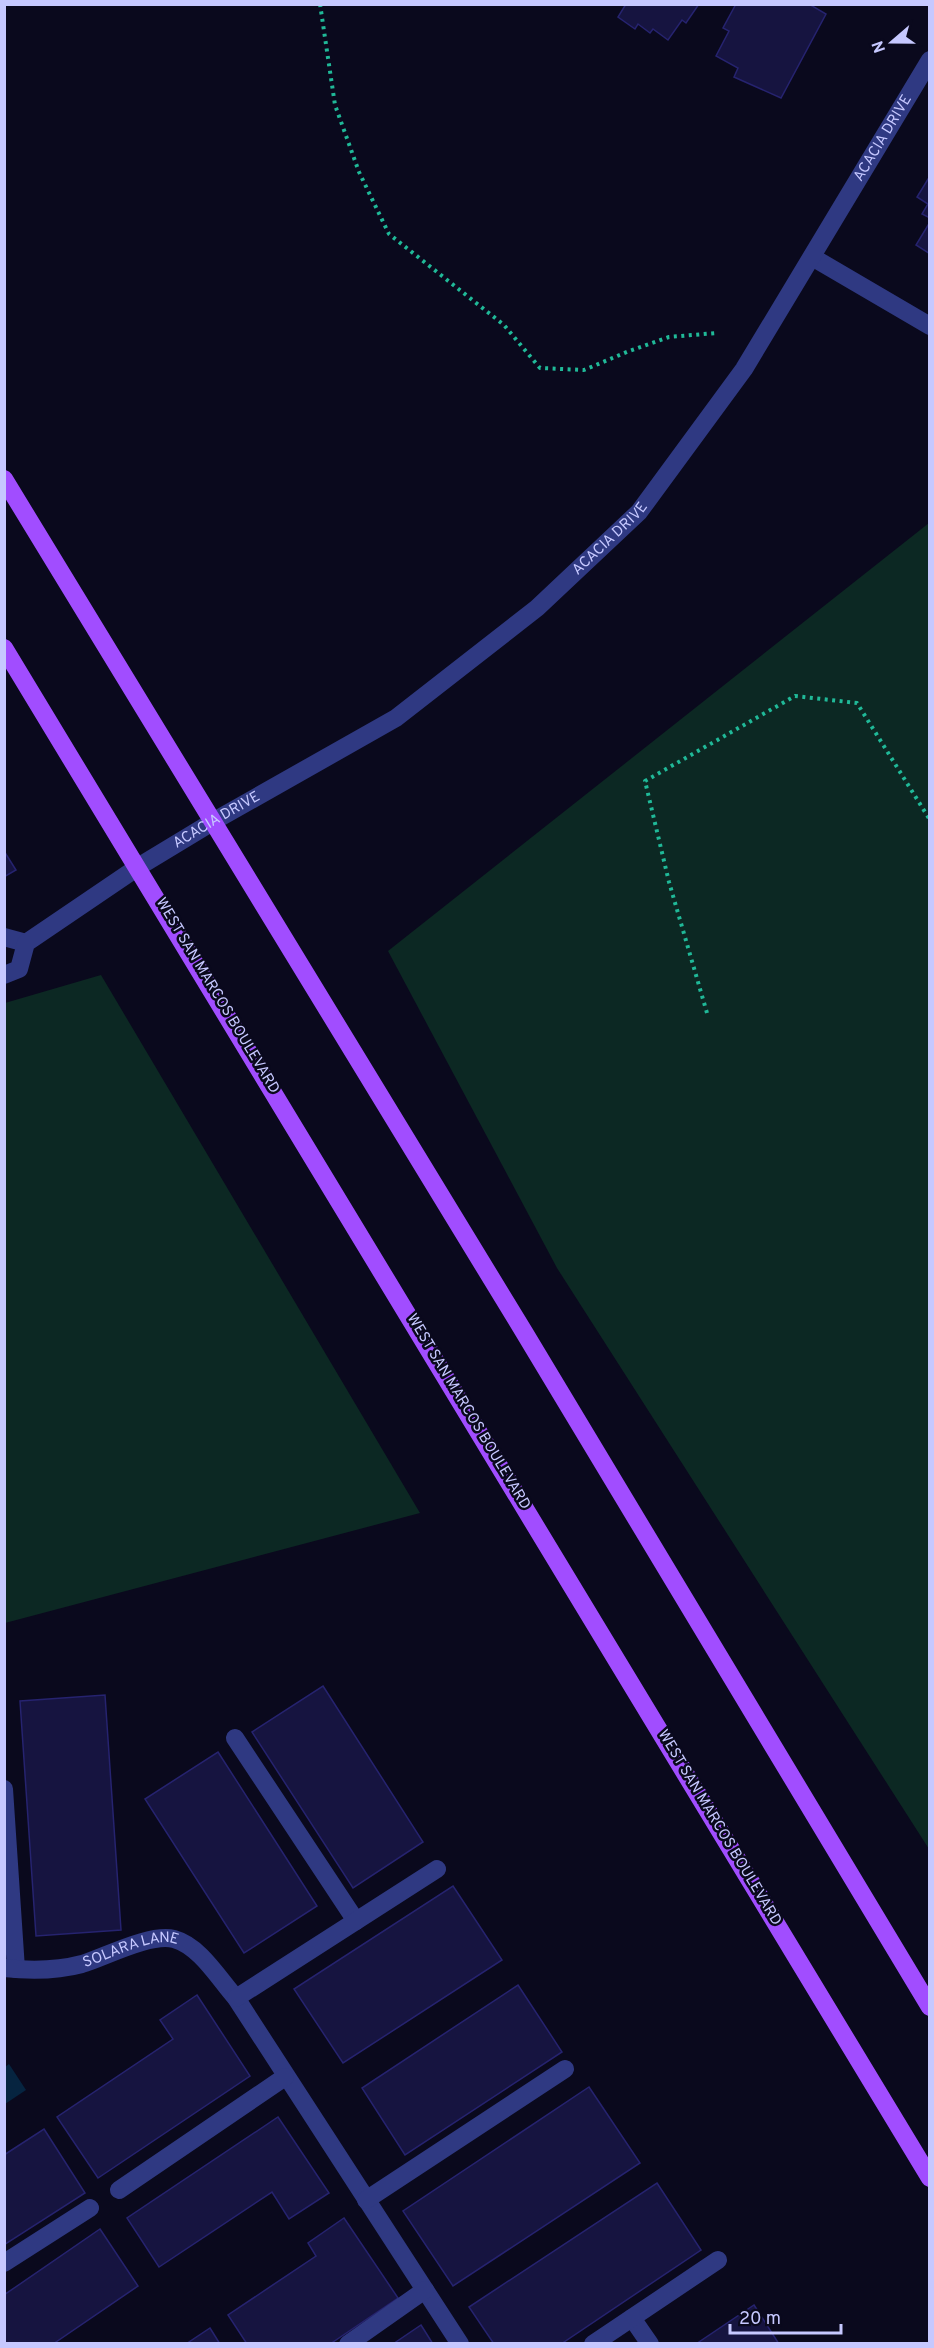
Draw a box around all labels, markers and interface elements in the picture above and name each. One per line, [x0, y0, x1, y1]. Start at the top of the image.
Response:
north arrow [862, 12, 922, 72]
text: N [868, 38, 891, 55]
street label: ACACIA DRIVE [849, 91, 916, 185]
street label: ACACIA DRIVE [568, 499, 652, 579]
street label: ACACIA DRIVE [170, 787, 264, 853]
street label: WEST SAN MARCOS BOULEVARD [151, 895, 283, 1097]
street label: WEST SAN MARCOS BOULEVARD [402, 1311, 534, 1513]
street label: WEST SAN MARCOS BOULEVARD [653, 1727, 785, 1929]
street label: SOLARA LANE [80, 1928, 181, 1973]
scale bar [730, 2297, 841, 2335]
text: 20 m [739, 2308, 781, 2331]

